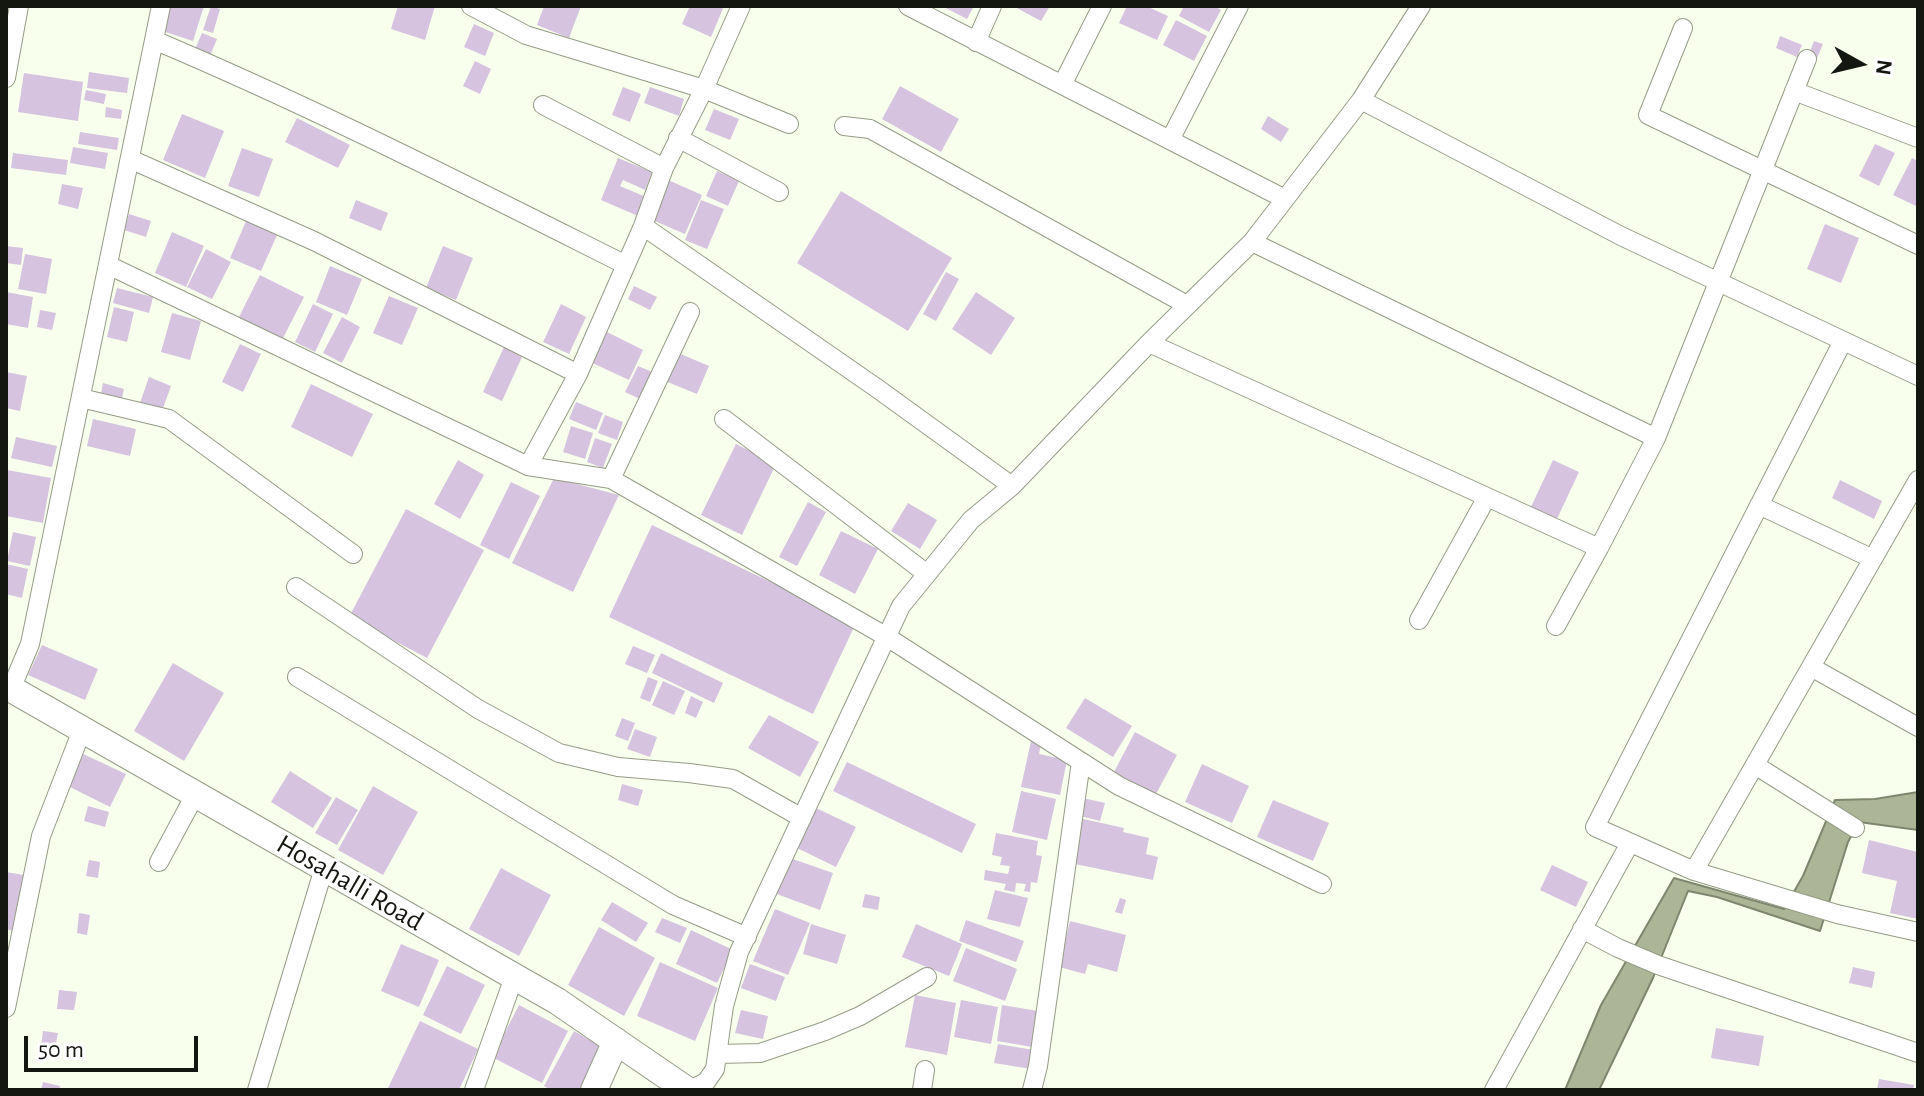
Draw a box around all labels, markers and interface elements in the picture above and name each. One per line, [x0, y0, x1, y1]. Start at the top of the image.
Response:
north arrow [1820, 24, 1900, 104]
text: N [1872, 58, 1896, 76]
street label: Hosahalli Road [271, 827, 429, 939]
scale bar [28, 1020, 202, 1070]
text: 50 m [38, 1038, 84, 1062]

